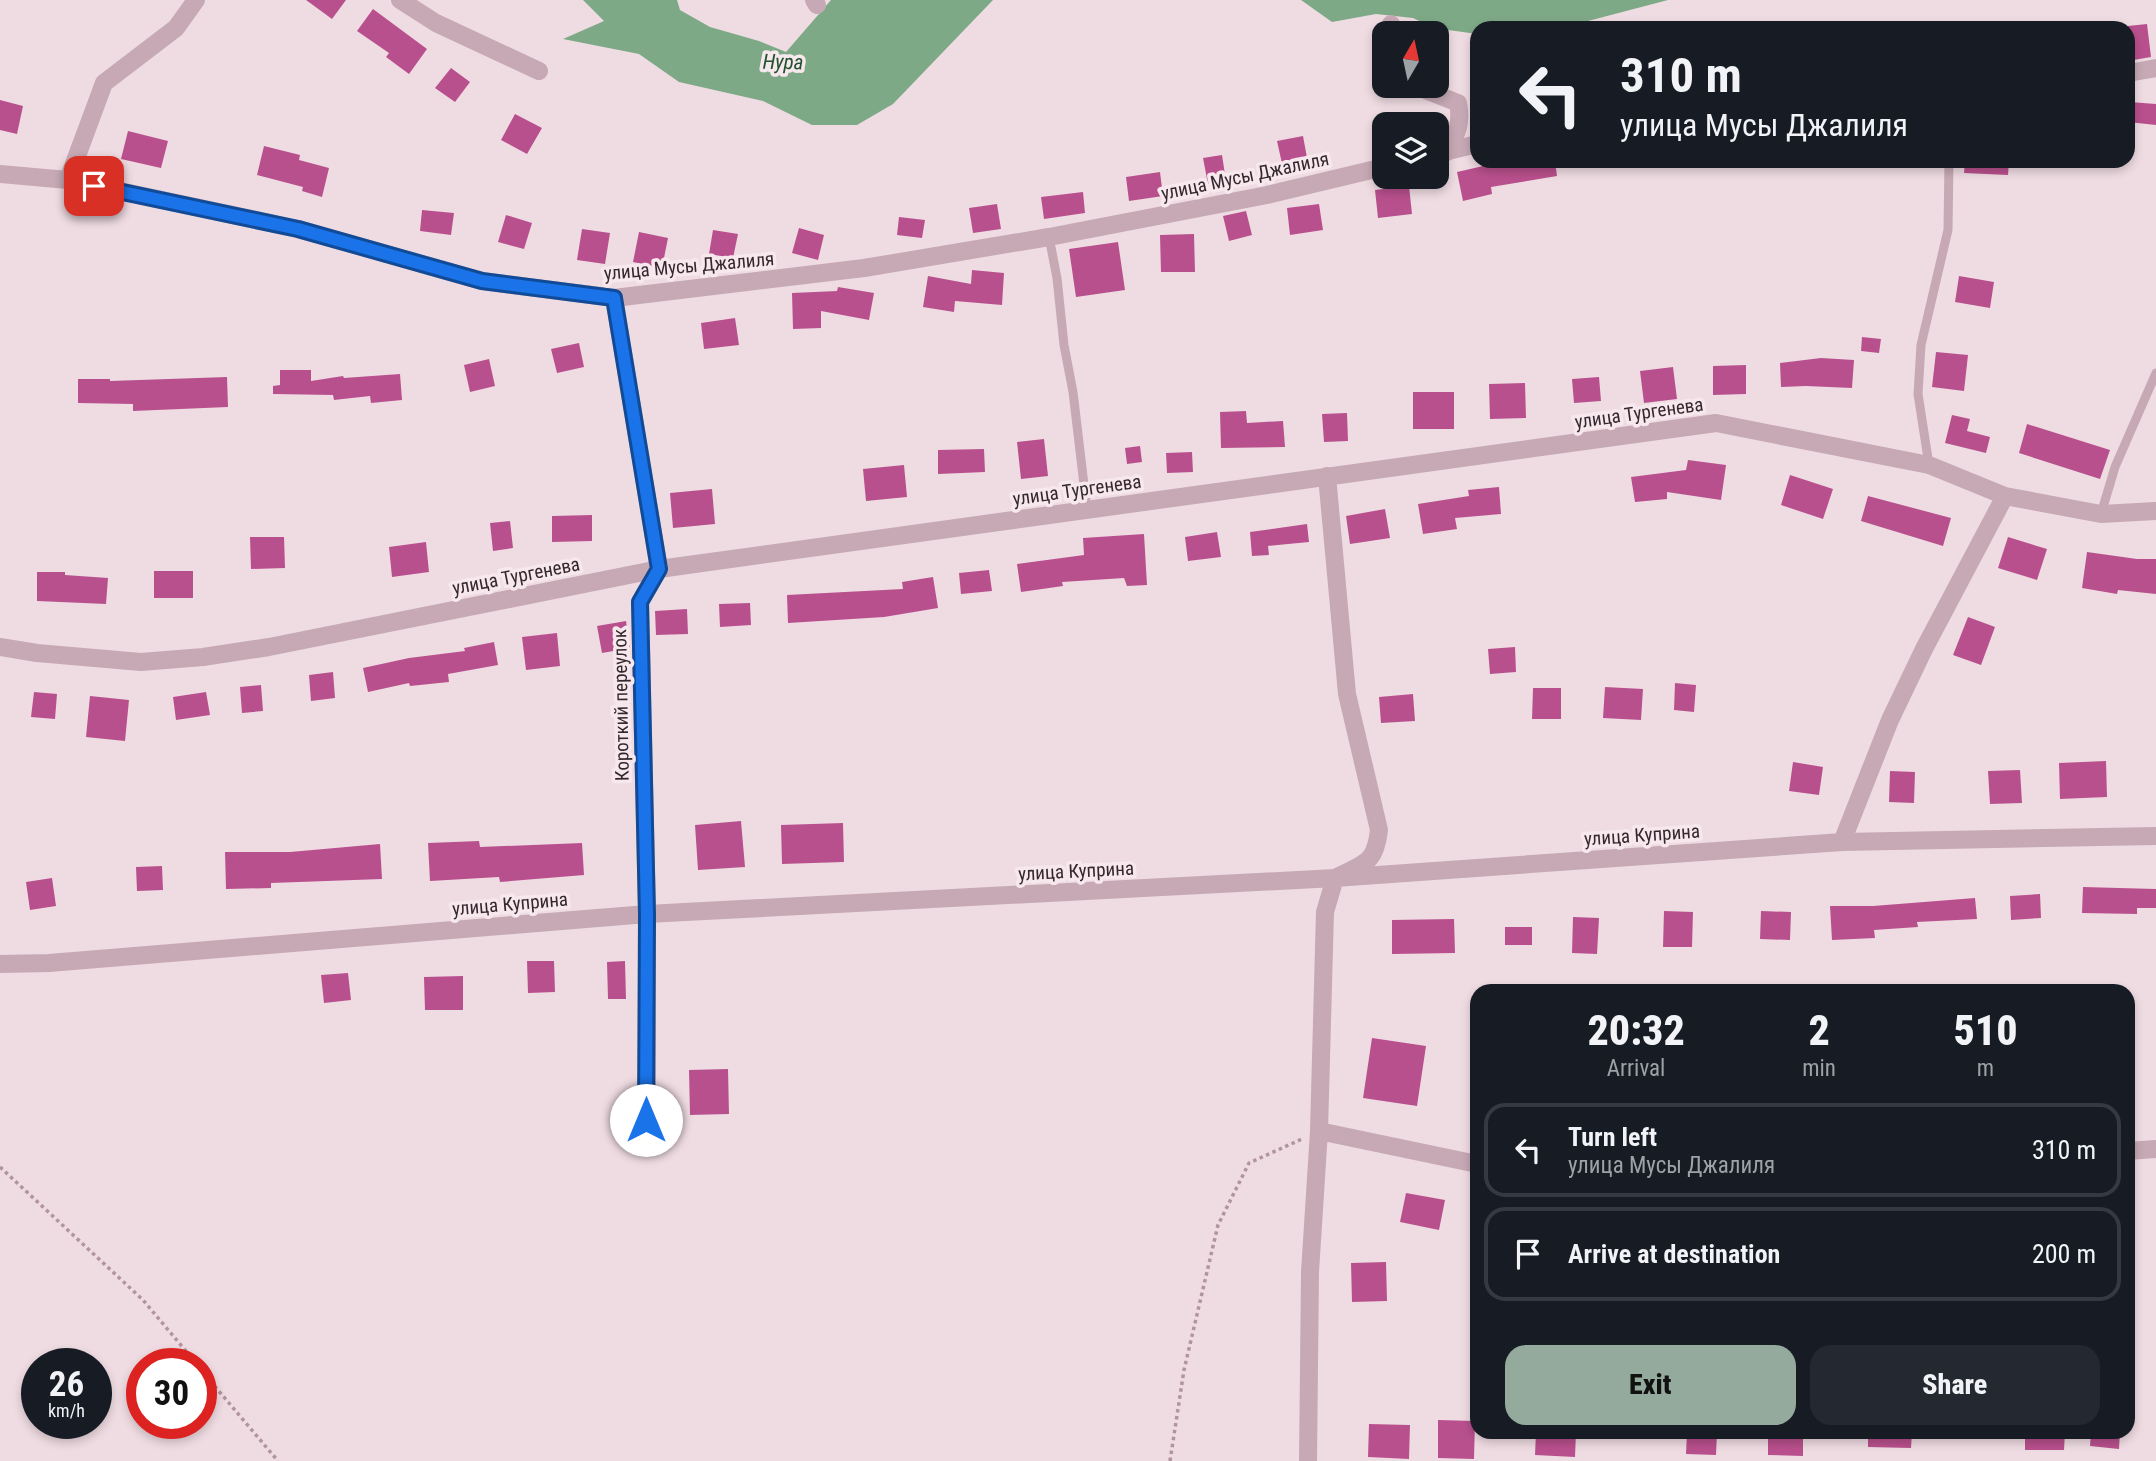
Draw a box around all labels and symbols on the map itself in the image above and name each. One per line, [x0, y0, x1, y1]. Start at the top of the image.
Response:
north arrow [1372, 21, 1449, 98]
water label: Нура [762, 50, 804, 74]
street label: улица Мусы Джалиля [1159, 147, 1331, 205]
pin [64, 156, 124, 216]
street label: улица Мусы Джалиля [603, 247, 775, 285]
street label: улица Тургенева [1573, 393, 1705, 433]
street label: улица Тургенева [1011, 470, 1143, 510]
street label: улица Тургенева [450, 552, 582, 600]
street label: Короткий переулок [608, 629, 634, 781]
street label: улица Куприна [1583, 819, 1701, 851]
street label: улица Куприна [1017, 856, 1135, 886]
street label: улица Куприна [451, 887, 569, 921]
position arrow [609, 1083, 683, 1157]
speed limit sign: 30 [126, 1348, 217, 1439]

